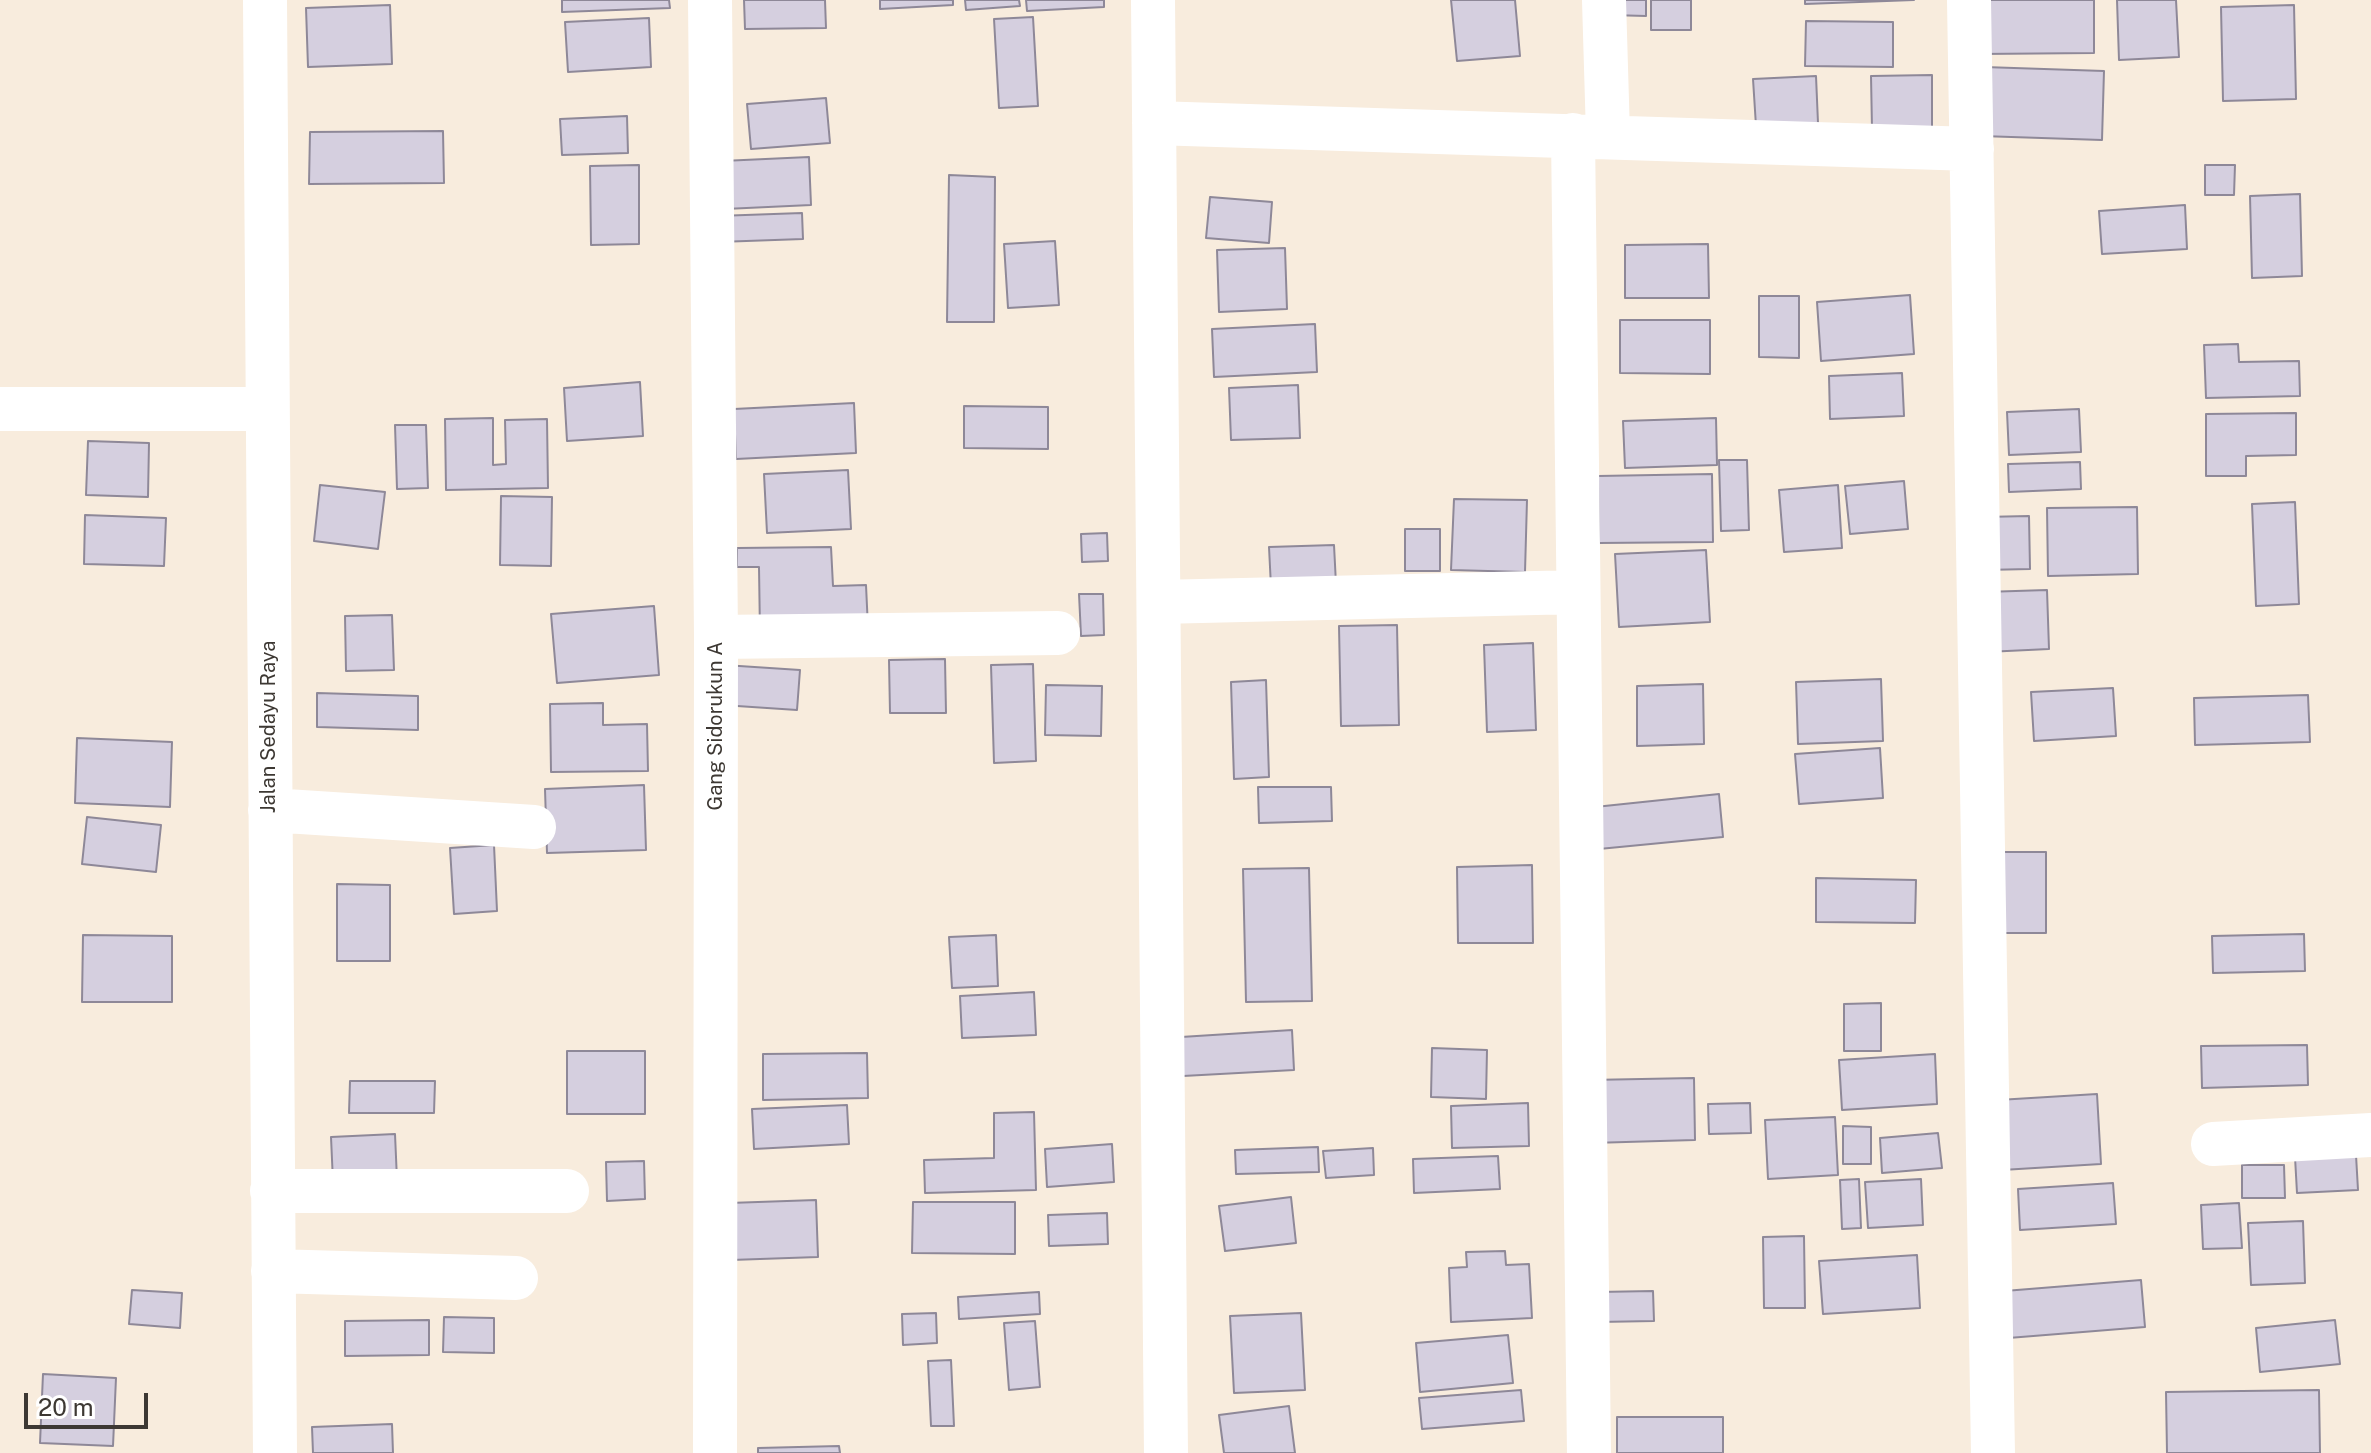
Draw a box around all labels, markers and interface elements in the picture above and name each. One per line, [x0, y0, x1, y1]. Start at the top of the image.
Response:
street label: Jalan Sedayu Raya [257, 641, 281, 813]
street label: Gang Sidorukun A [704, 641, 728, 811]
scale bar [28, 1377, 152, 1427]
text: 20 m [38, 1393, 94, 1421]

